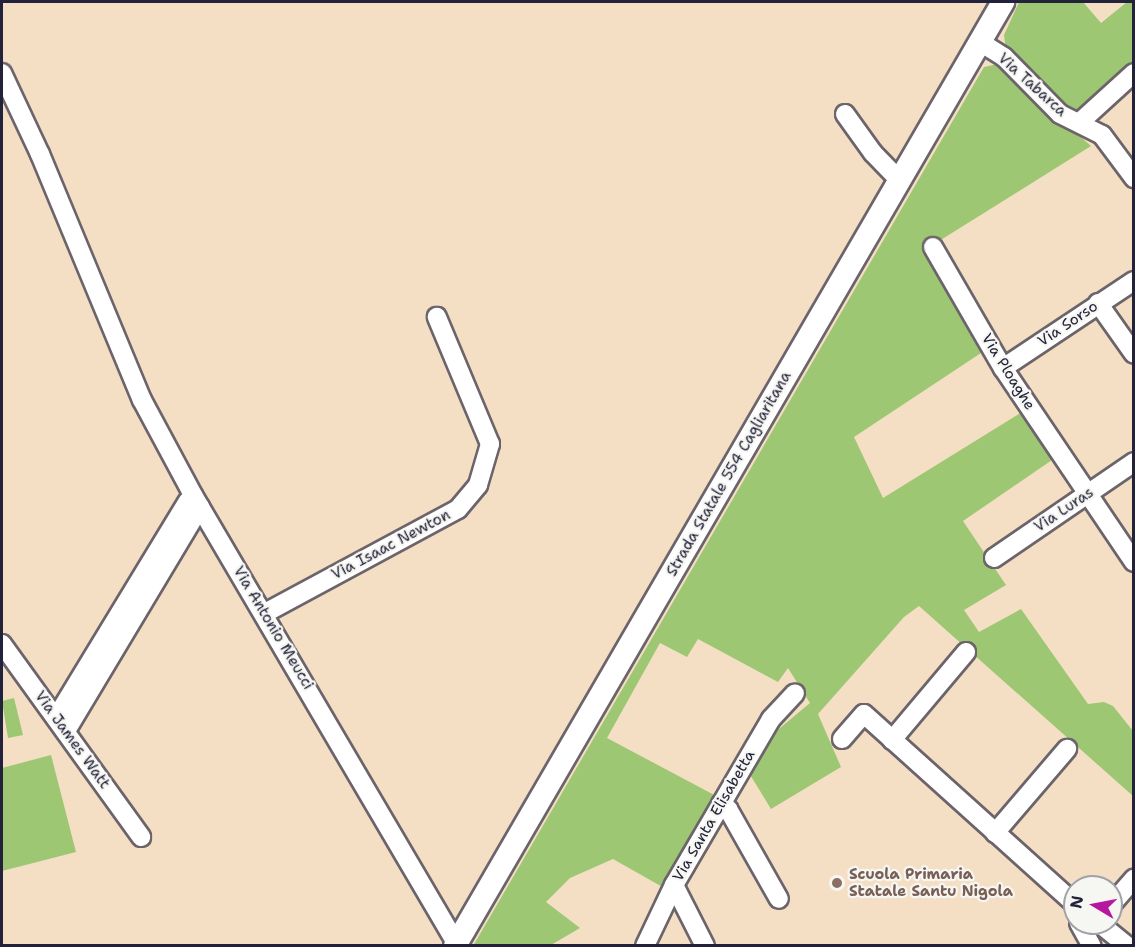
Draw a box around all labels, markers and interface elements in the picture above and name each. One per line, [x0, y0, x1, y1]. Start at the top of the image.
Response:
street label: Via Tabarca [994, 50, 1070, 120]
street label: Via Sorso [1035, 297, 1101, 351]
street label: Via Ploaghe [977, 331, 1039, 413]
street label: Strada Statale 554 Cagliaritana [663, 368, 795, 580]
street label: Via Luras [1031, 484, 1097, 536]
street label: Via Isaac Newton [329, 506, 453, 584]
street label: Via Antonio Meucci [229, 563, 317, 693]
street label: Via James Watt [31, 688, 113, 792]
street label: Via Santa Elisabetta [669, 747, 759, 885]
place label: Scuola Primaria Statale Santu Nigola [849, 865, 1013, 900]
north arrow [1063, 875, 1123, 935]
marker: Scuola Primaria Statale Santu Nigola [830, 876, 844, 890]
text: N [1065, 894, 1088, 910]

